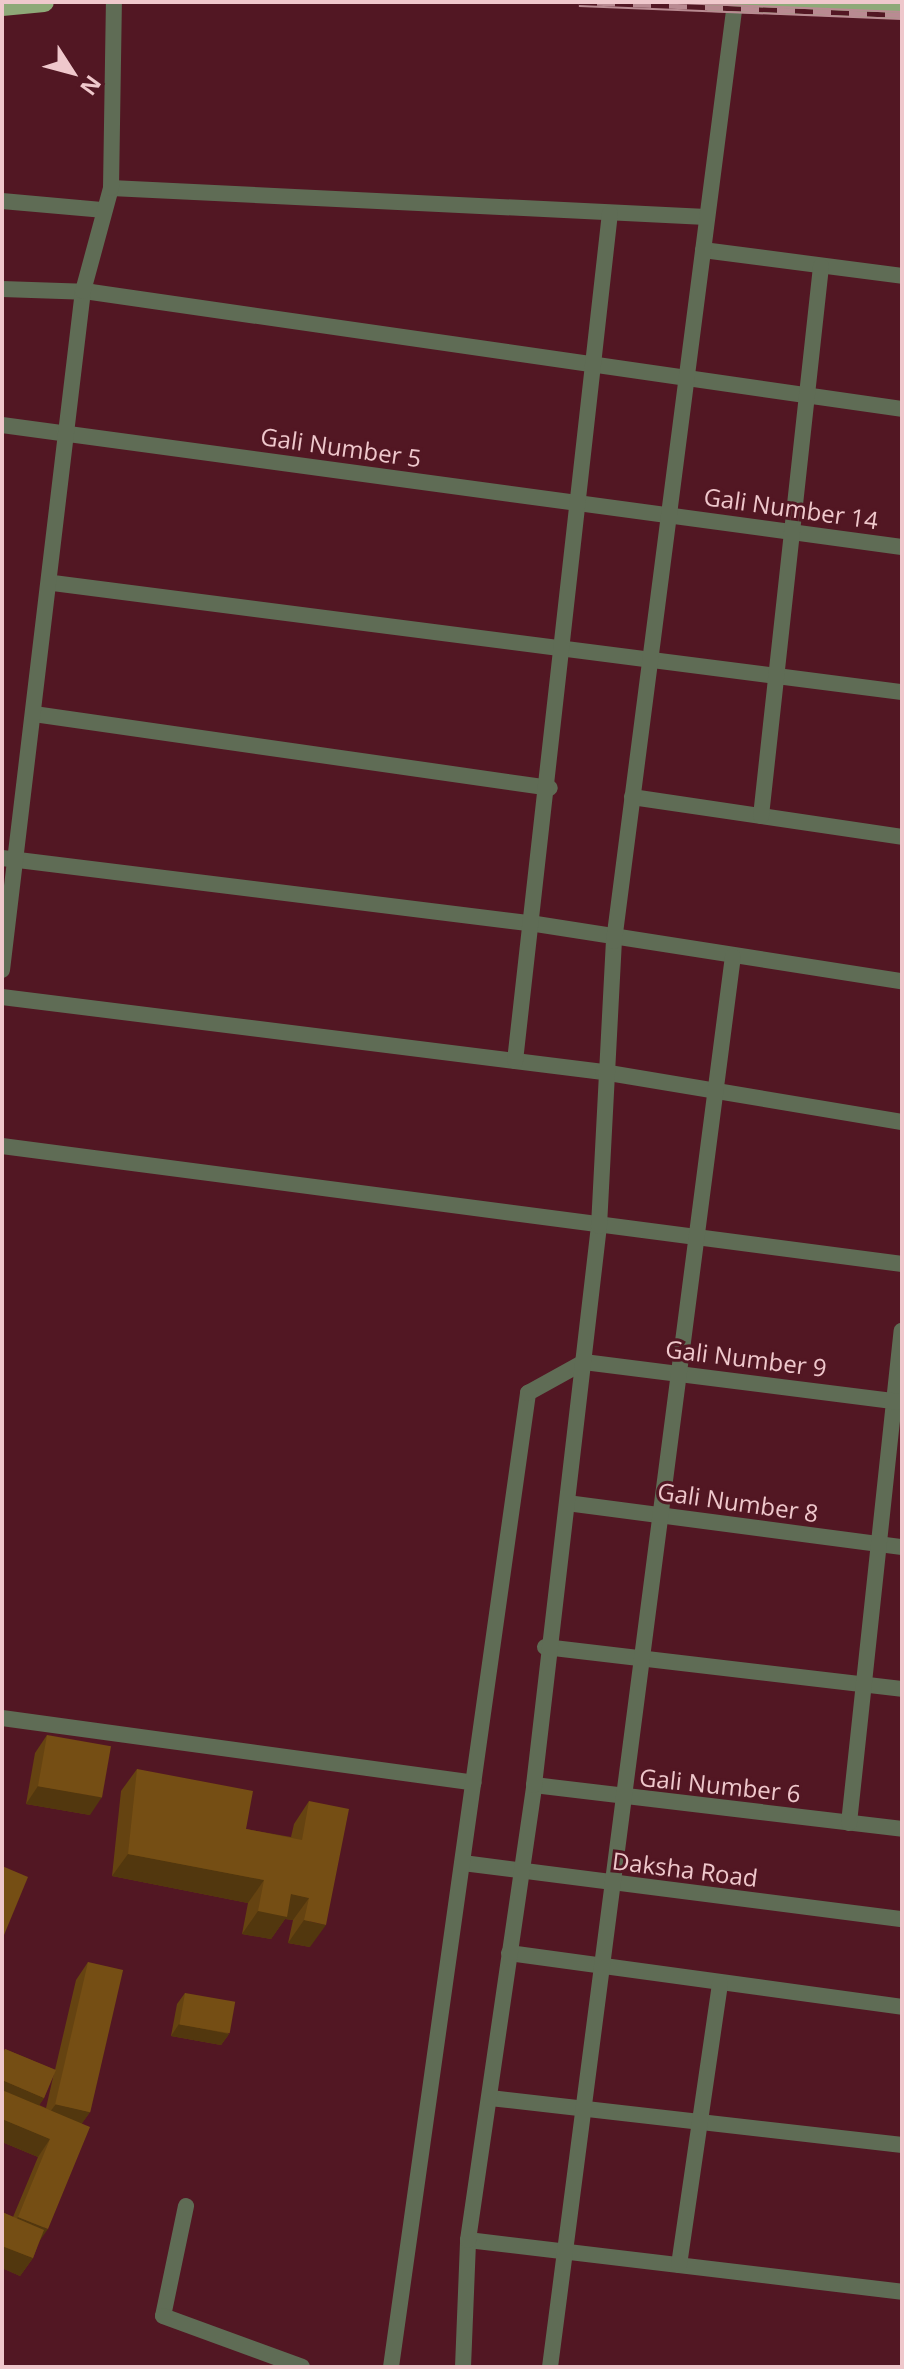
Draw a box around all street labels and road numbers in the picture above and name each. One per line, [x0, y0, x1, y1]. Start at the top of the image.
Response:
street label: Gali Number 5 [259, 421, 423, 473]
street label: Gali Number 14 [702, 482, 880, 534]
street label: Gali Number 9 [664, 1334, 828, 1382]
street label: Gali Number 8 [656, 1476, 820, 1528]
street label: Gali Number 6 [638, 1762, 802, 1808]
street label: Daksha Road [611, 1846, 759, 1892]

